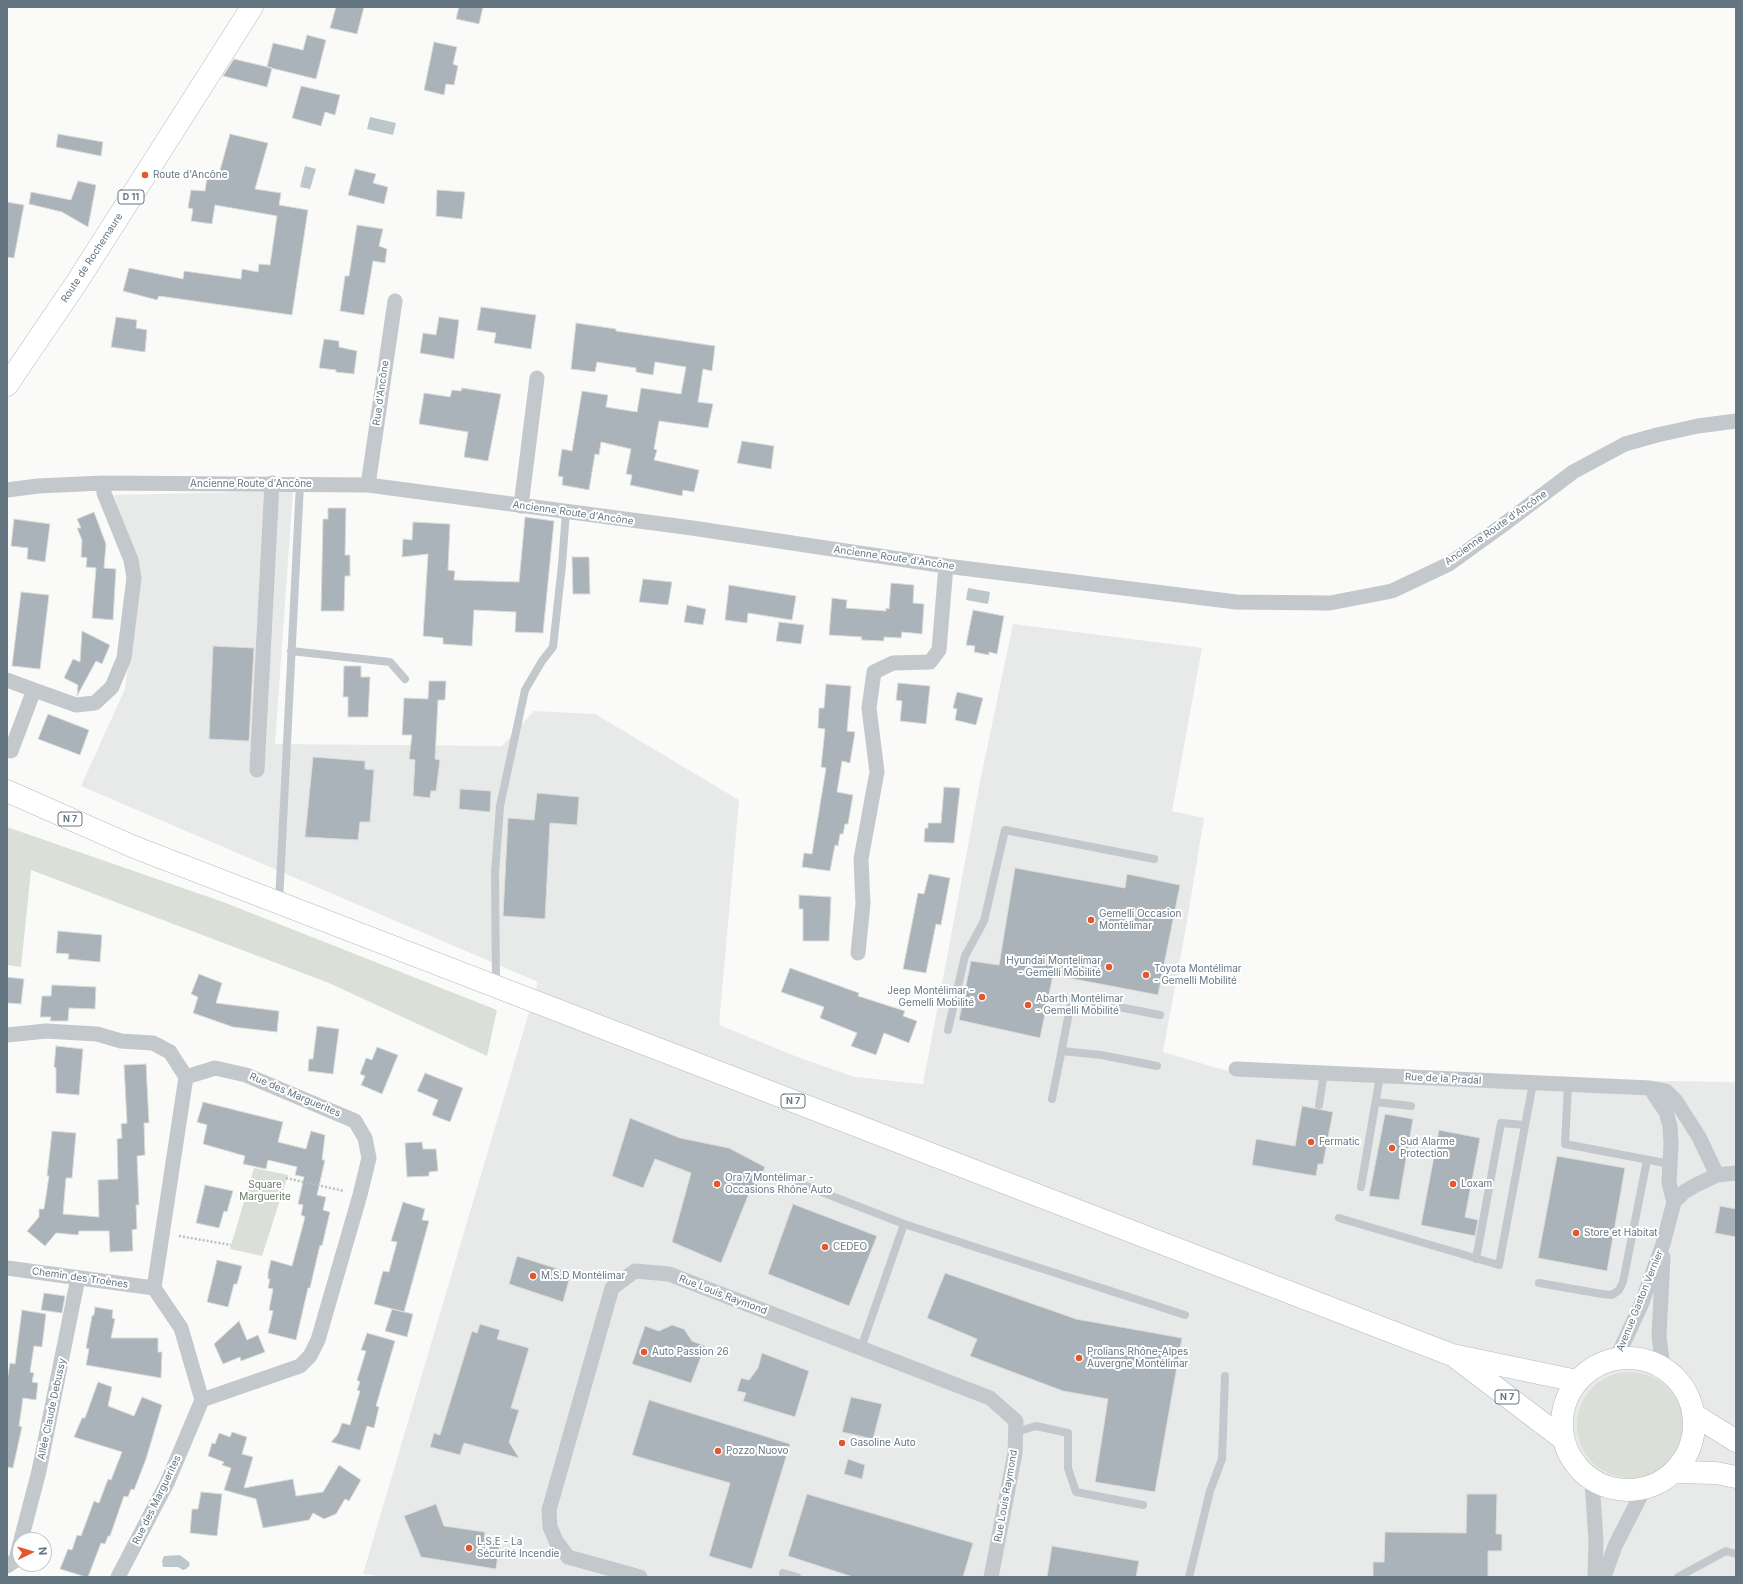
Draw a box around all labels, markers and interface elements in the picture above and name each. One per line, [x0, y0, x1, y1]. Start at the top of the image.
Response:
place label: Route d'Ancône [153, 169, 228, 181]
marker: Route d'Ancône [140, 170, 150, 180]
road number: D 11 [118, 190, 144, 204]
street label: Route de Rochemaure [59, 211, 125, 305]
street label: Rue d'Ancône [370, 360, 392, 426]
street label: Ancienne Route d'Ancône [190, 478, 312, 490]
street label: Ancienne Route d'Ancône [1443, 488, 1549, 568]
street label: Ancienne Route d'Ancône [512, 499, 634, 527]
street label: Ancienne Route d'Ancône [833, 544, 955, 572]
road number: N 7 [58, 812, 82, 826]
place label: Gemelli Occasion Montélimar [1099, 908, 1181, 932]
marker: Gemelli Occasion Montélimar [1086, 915, 1096, 925]
place label: Hyundai Montelimar - Gemelli Mobilité [1006, 955, 1101, 978]
marker: Hyundai Montelimar - Gemelli Mobilité [1104, 962, 1114, 972]
place label: Toyota Montélimar - Gemelli Mobilité [1154, 963, 1242, 986]
marker: Toyota Montélimar - Gemelli Mobilité [1141, 970, 1151, 980]
place label: Jeep Montélimar - Gemelli Mobilité [887, 985, 974, 1008]
marker: Jeep Montélimar - Gemelli Mobilité [977, 992, 987, 1002]
place label: Abarth Montélimar - Gemelli Mobilité [1036, 993, 1124, 1016]
marker: Abarth Montélimar - Gemelli Mobilité [1023, 1000, 1033, 1010]
street label: Rue des Marguerites [248, 1070, 342, 1120]
street label: Rue de la Pradal [1404, 1071, 1482, 1087]
road number: N 7 [781, 1094, 805, 1108]
place label: Fermatic [1319, 1136, 1360, 1148]
place label: Sud Alarme Protection [1400, 1136, 1455, 1160]
marker: Fermatic [1306, 1137, 1316, 1147]
marker: Sud Alarme Protection [1387, 1143, 1397, 1153]
place label: Ora 7 Montélimar - Occasions Rhône Auto [725, 1172, 832, 1196]
place label: Loxam [1461, 1178, 1492, 1190]
park label: Square Marguerite [239, 1179, 291, 1202]
marker: Ora 7 Montélimar - Occasions Rhône Auto [712, 1179, 722, 1189]
marker: Loxam [1448, 1179, 1458, 1189]
place label: Store et Habitat [1584, 1227, 1658, 1239]
marker: Store et Habitat [1571, 1228, 1581, 1238]
place label: CEDEO [833, 1241, 867, 1253]
marker: CEDEO [820, 1242, 830, 1252]
street label: Avenue Gaston Vernier [1614, 1249, 1666, 1353]
street label: Chemin des Troènes [31, 1265, 129, 1291]
place label: M.S.D Montélimar [541, 1270, 625, 1282]
marker: M.S.D Montélimar [528, 1271, 538, 1281]
street label: Rue Louis Raymond [677, 1273, 769, 1317]
place label: Auto Passion 26 [652, 1346, 729, 1358]
place label: Prolians Rhône-Alpes Auvergne Montélimar [1087, 1346, 1188, 1370]
marker: Auto Passion 26 [639, 1347, 649, 1357]
marker: Prolians Rhône-Alpes Auvergne Montélimar [1074, 1353, 1084, 1363]
street label: Allée Claude Debussy [35, 1357, 69, 1461]
road number: N 7 [1495, 1390, 1519, 1404]
place label: Gasoline Auto [850, 1437, 916, 1449]
marker: Gasoline Auto [837, 1438, 847, 1448]
place label: Pozzo Nuovo [726, 1445, 789, 1457]
marker: Pozzo Nuovo [713, 1446, 723, 1456]
street label: Rue Louis Raymond [992, 1449, 1020, 1543]
street label: Rue des Marguerites [130, 1453, 184, 1547]
north arrow [12, 1532, 52, 1572]
place label: L.S.E - La Sécurité Incendie [477, 1536, 559, 1560]
marker: L.S.E - La Sécurité Incendie [464, 1543, 474, 1553]
text: N [36, 1546, 50, 1556]

